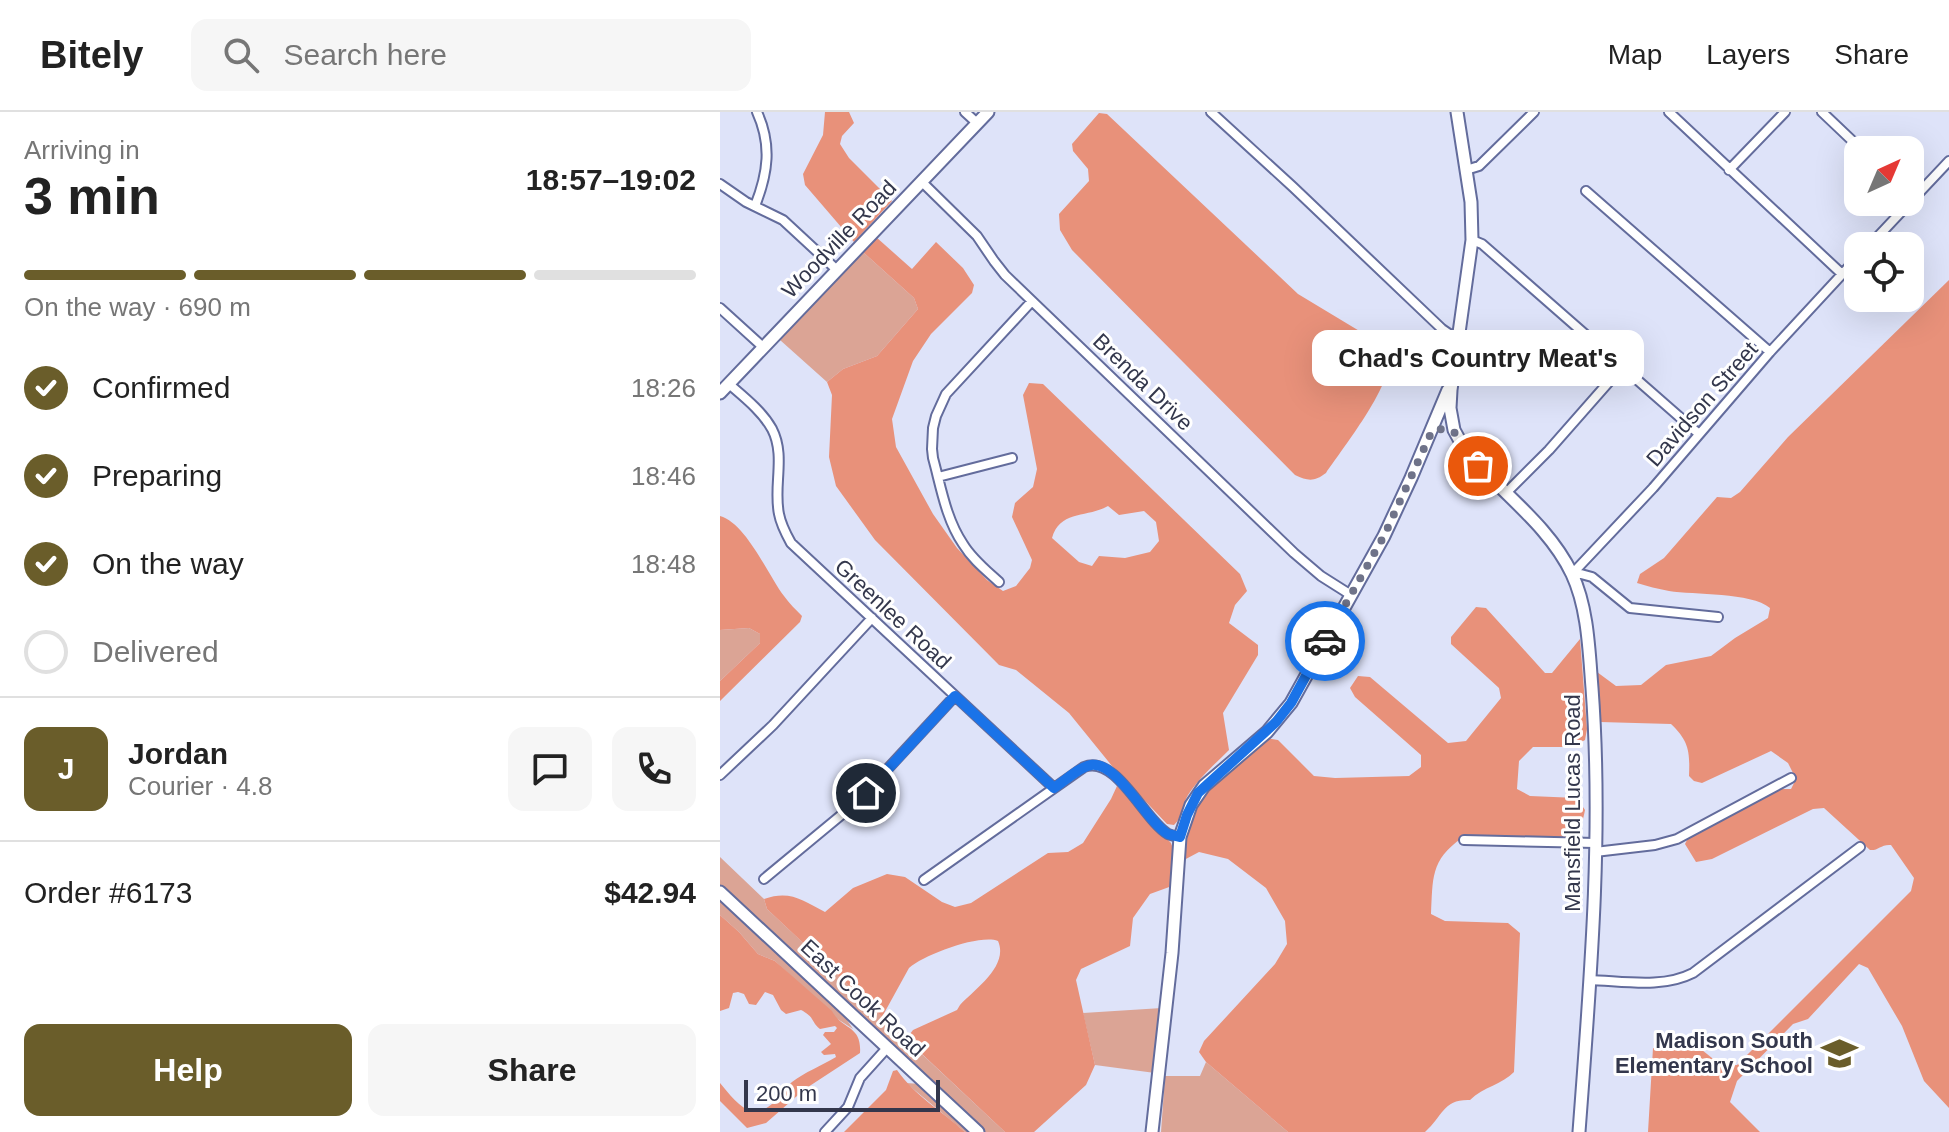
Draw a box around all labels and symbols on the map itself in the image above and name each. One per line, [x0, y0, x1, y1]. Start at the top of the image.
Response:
north arrow [1844, 136, 1924, 216]
street label: Woodville Road [777, 175, 901, 303]
street label: Brenda Drive [1088, 328, 1198, 436]
callout: Chad's Country Meat's [1312, 330, 1644, 386]
street label: Davidson Street [1641, 337, 1763, 471]
pin [1444, 432, 1512, 500]
street label: Greenlee Road [830, 554, 956, 674]
courier [1285, 601, 1365, 681]
street label: Mansfield Lucas Road [1560, 694, 1585, 912]
pin [832, 759, 900, 827]
street label: East Cook Road [796, 934, 930, 1062]
place label: Madison South Elementary School [1615, 1028, 1813, 1078]
school or university icon: Madison South Elementary School [1820, 1034, 1858, 1072]
scale bar [744, 1076, 940, 1112]

